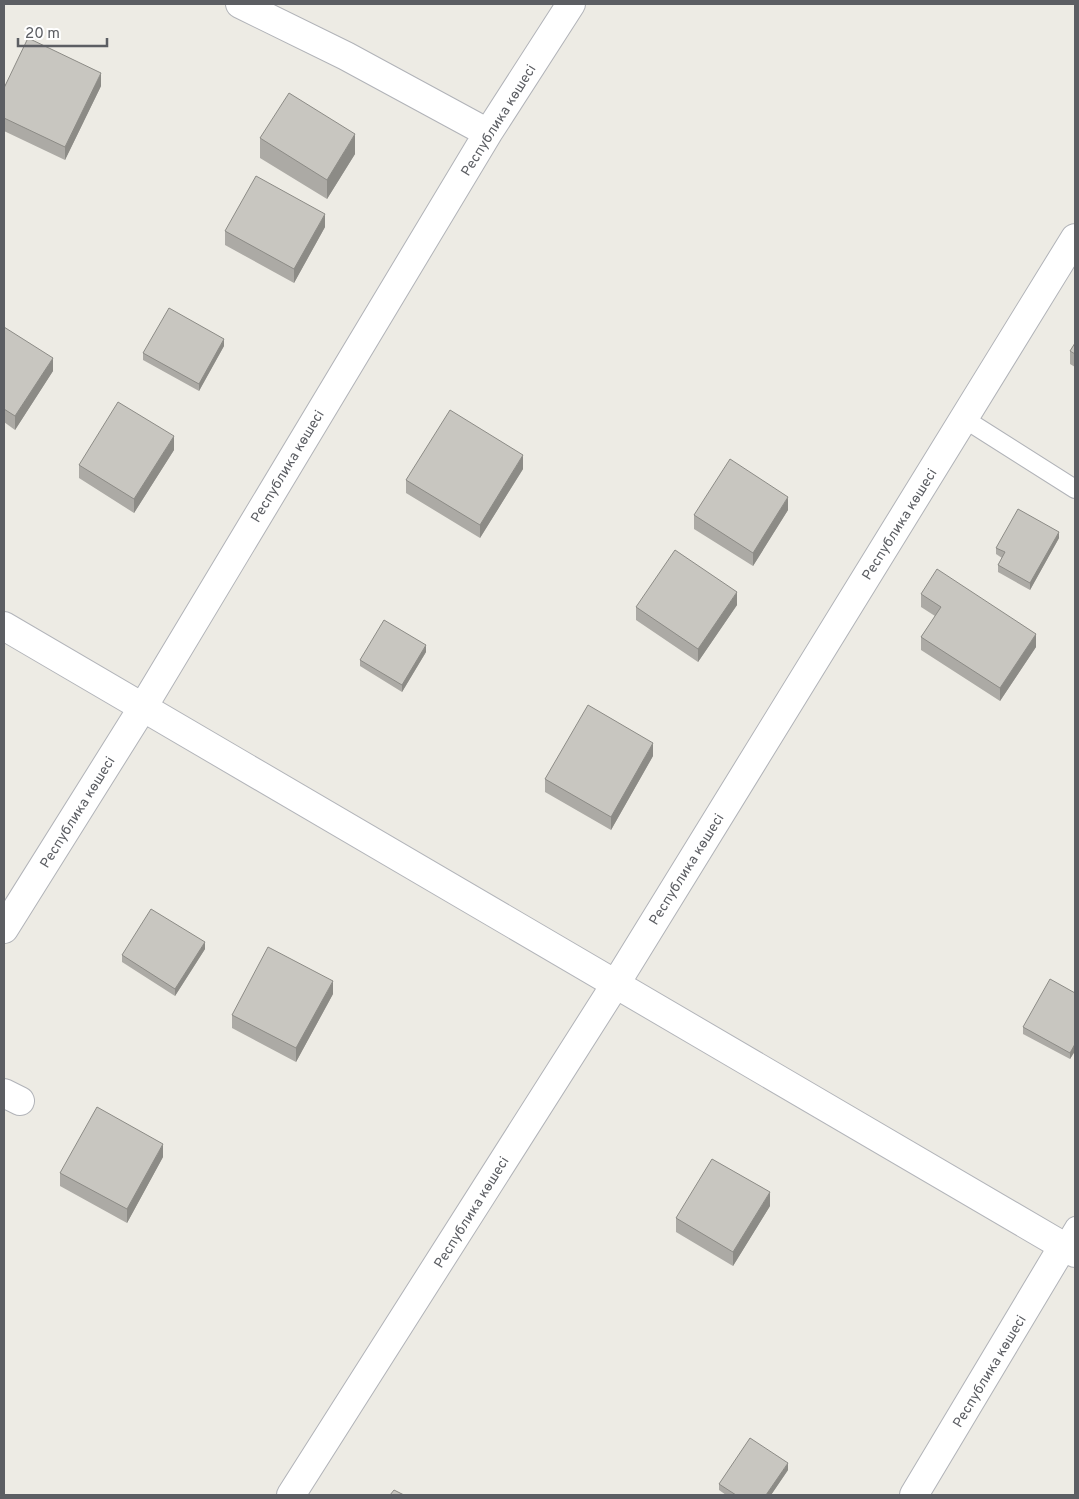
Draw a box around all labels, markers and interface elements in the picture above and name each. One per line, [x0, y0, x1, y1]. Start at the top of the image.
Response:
scale bar [18, 15, 106, 47]
text: 20 m [25, 25, 60, 44]
street label: Республика көшесі [458, 62, 540, 180]
street label: Республика көшесі [248, 407, 329, 526]
street label: Республика көшесі [859, 466, 941, 584]
street label: Республика көшесі [37, 754, 119, 872]
street label: Республика көшесі [646, 811, 728, 929]
street label: Республика көшесі [431, 1154, 513, 1272]
street label: Республика көшесі [950, 1312, 1031, 1431]

